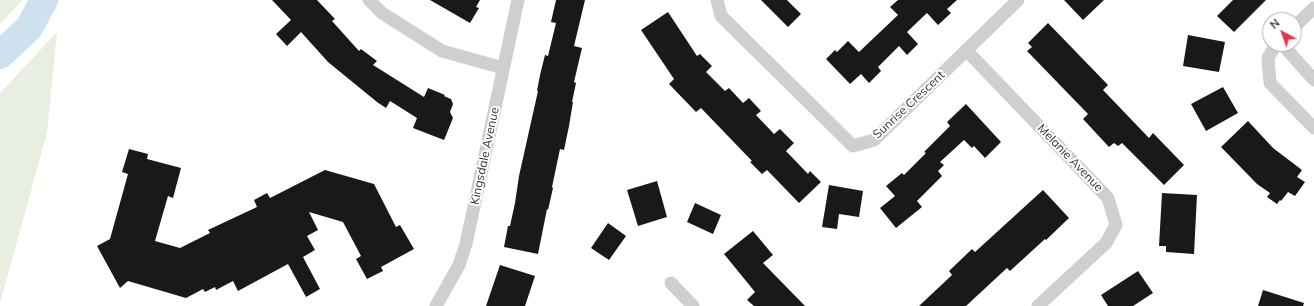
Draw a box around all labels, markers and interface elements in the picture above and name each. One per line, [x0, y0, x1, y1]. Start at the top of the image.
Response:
north arrow [1262, 12, 1302, 52]
text: N [1267, 16, 1283, 32]
street label: Sunrise Crescent [870, 68, 948, 142]
street label: Kingsdale Avenue [468, 106, 502, 206]
street label: Melanie Avenue [1034, 121, 1106, 195]

